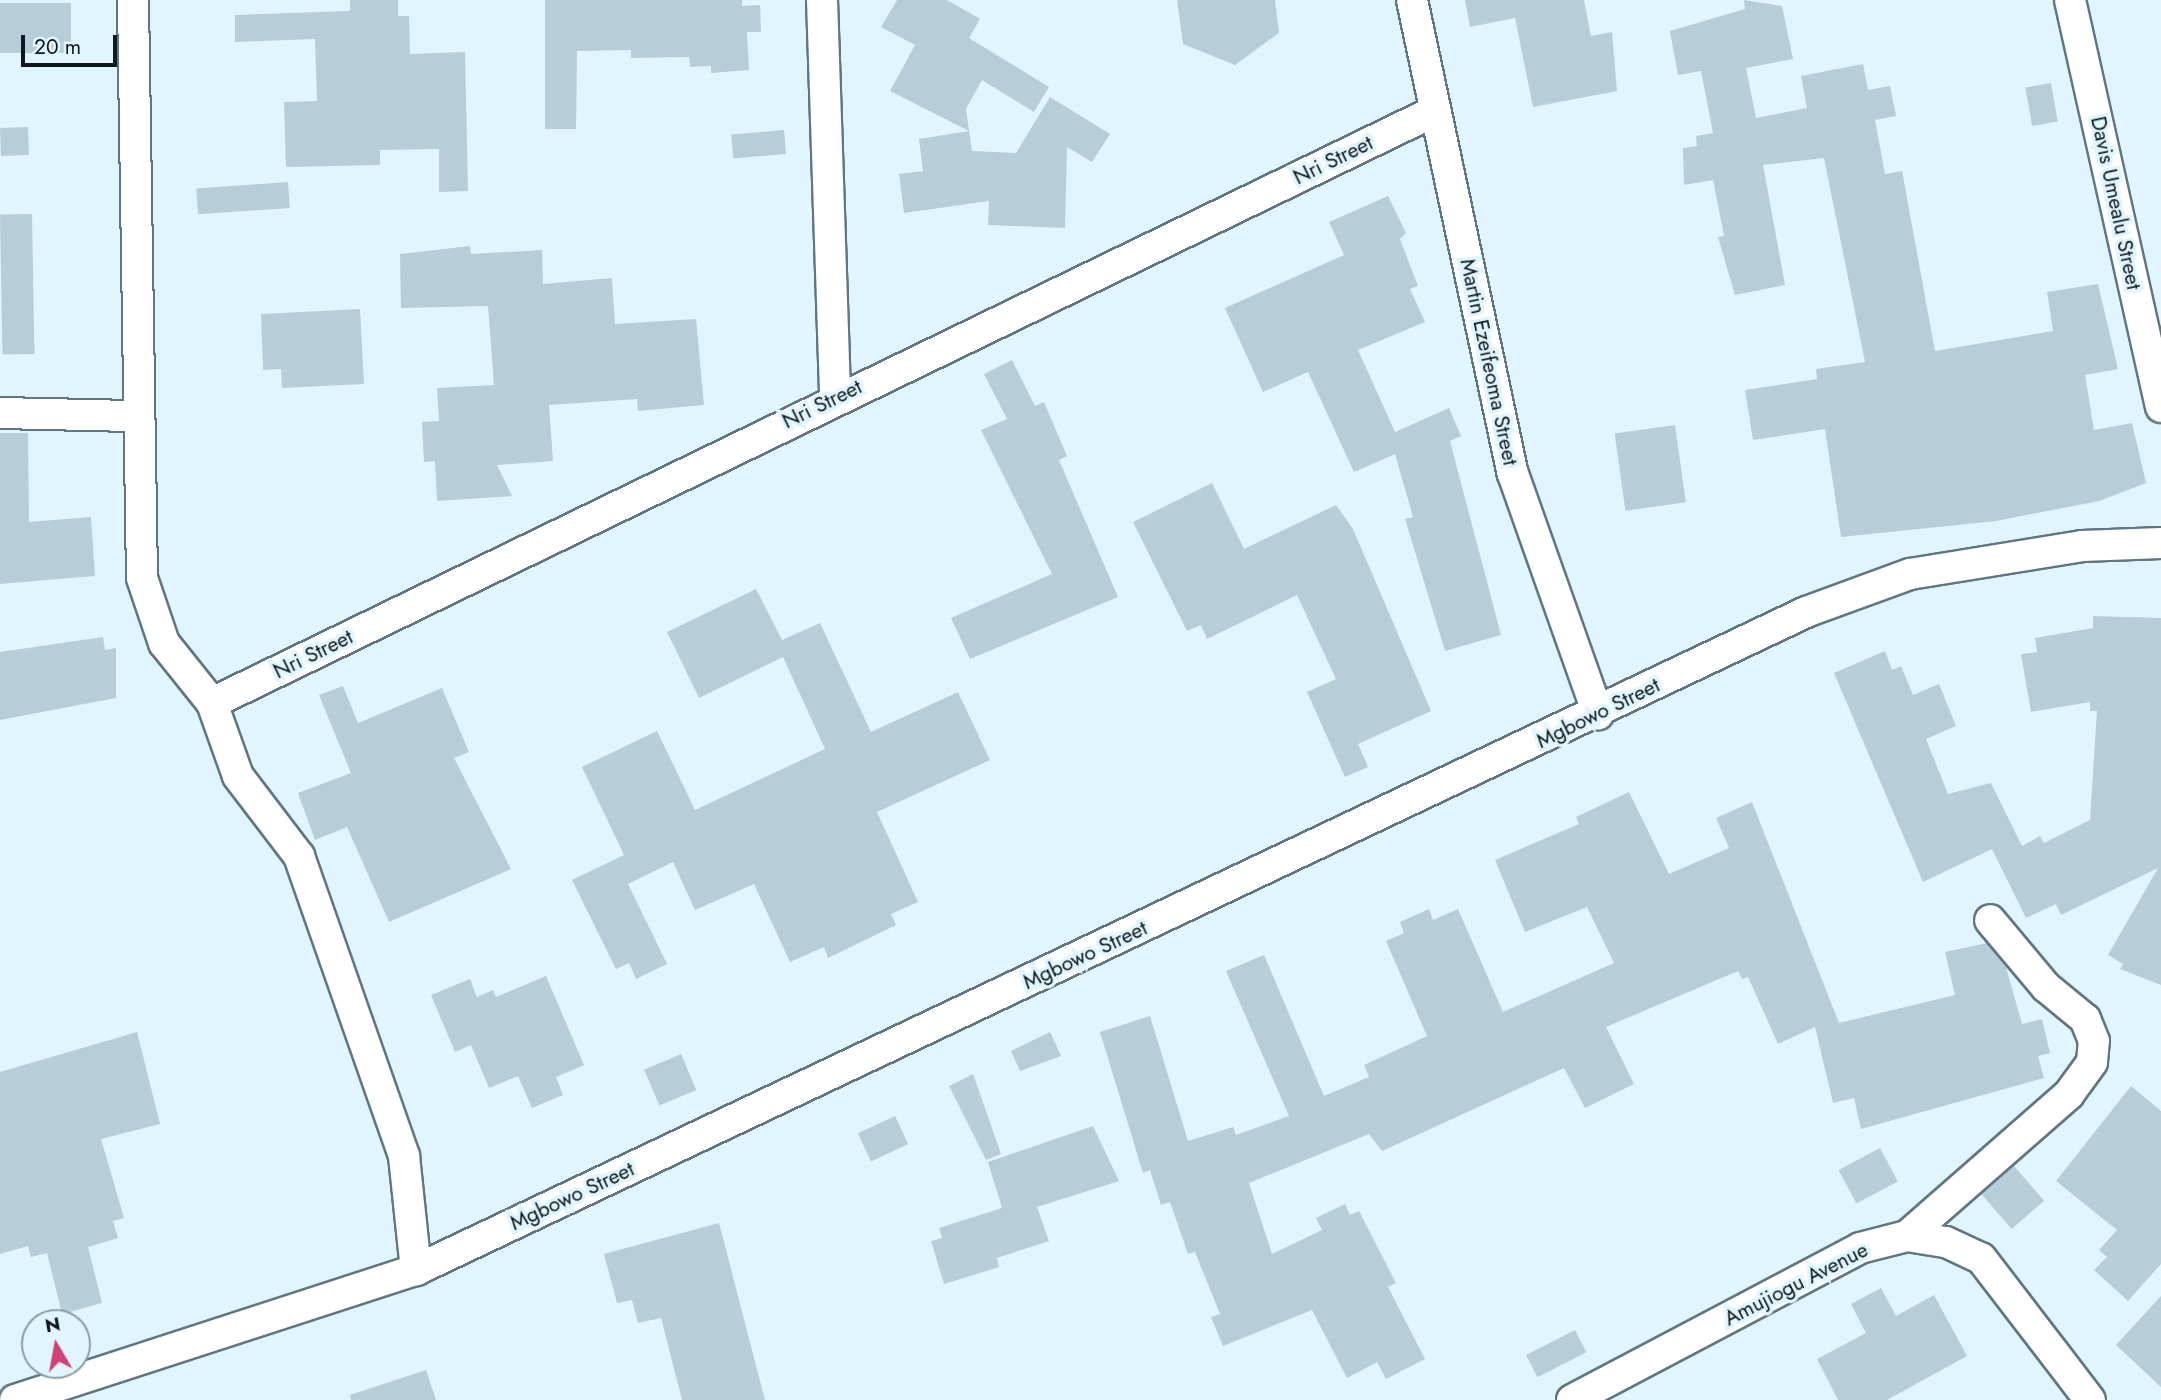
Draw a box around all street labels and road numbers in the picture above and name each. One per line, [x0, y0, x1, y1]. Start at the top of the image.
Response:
street label: Davis Umealu Street [2085, 114, 2147, 292]
street label: Nri Street [1289, 130, 1377, 190]
street label: Martin Ezeifeoma Street [1455, 256, 1523, 468]
street label: Nri Street [778, 374, 866, 434]
street label: Nri Street [269, 624, 357, 684]
street label: Mgbowo Street [1532, 672, 1664, 754]
street label: Mgbowo Street [1019, 915, 1151, 995]
street label: Mgbowo Street [506, 1156, 638, 1236]
street label: Amujiogu Avenue [1720, 1237, 1872, 1331]

